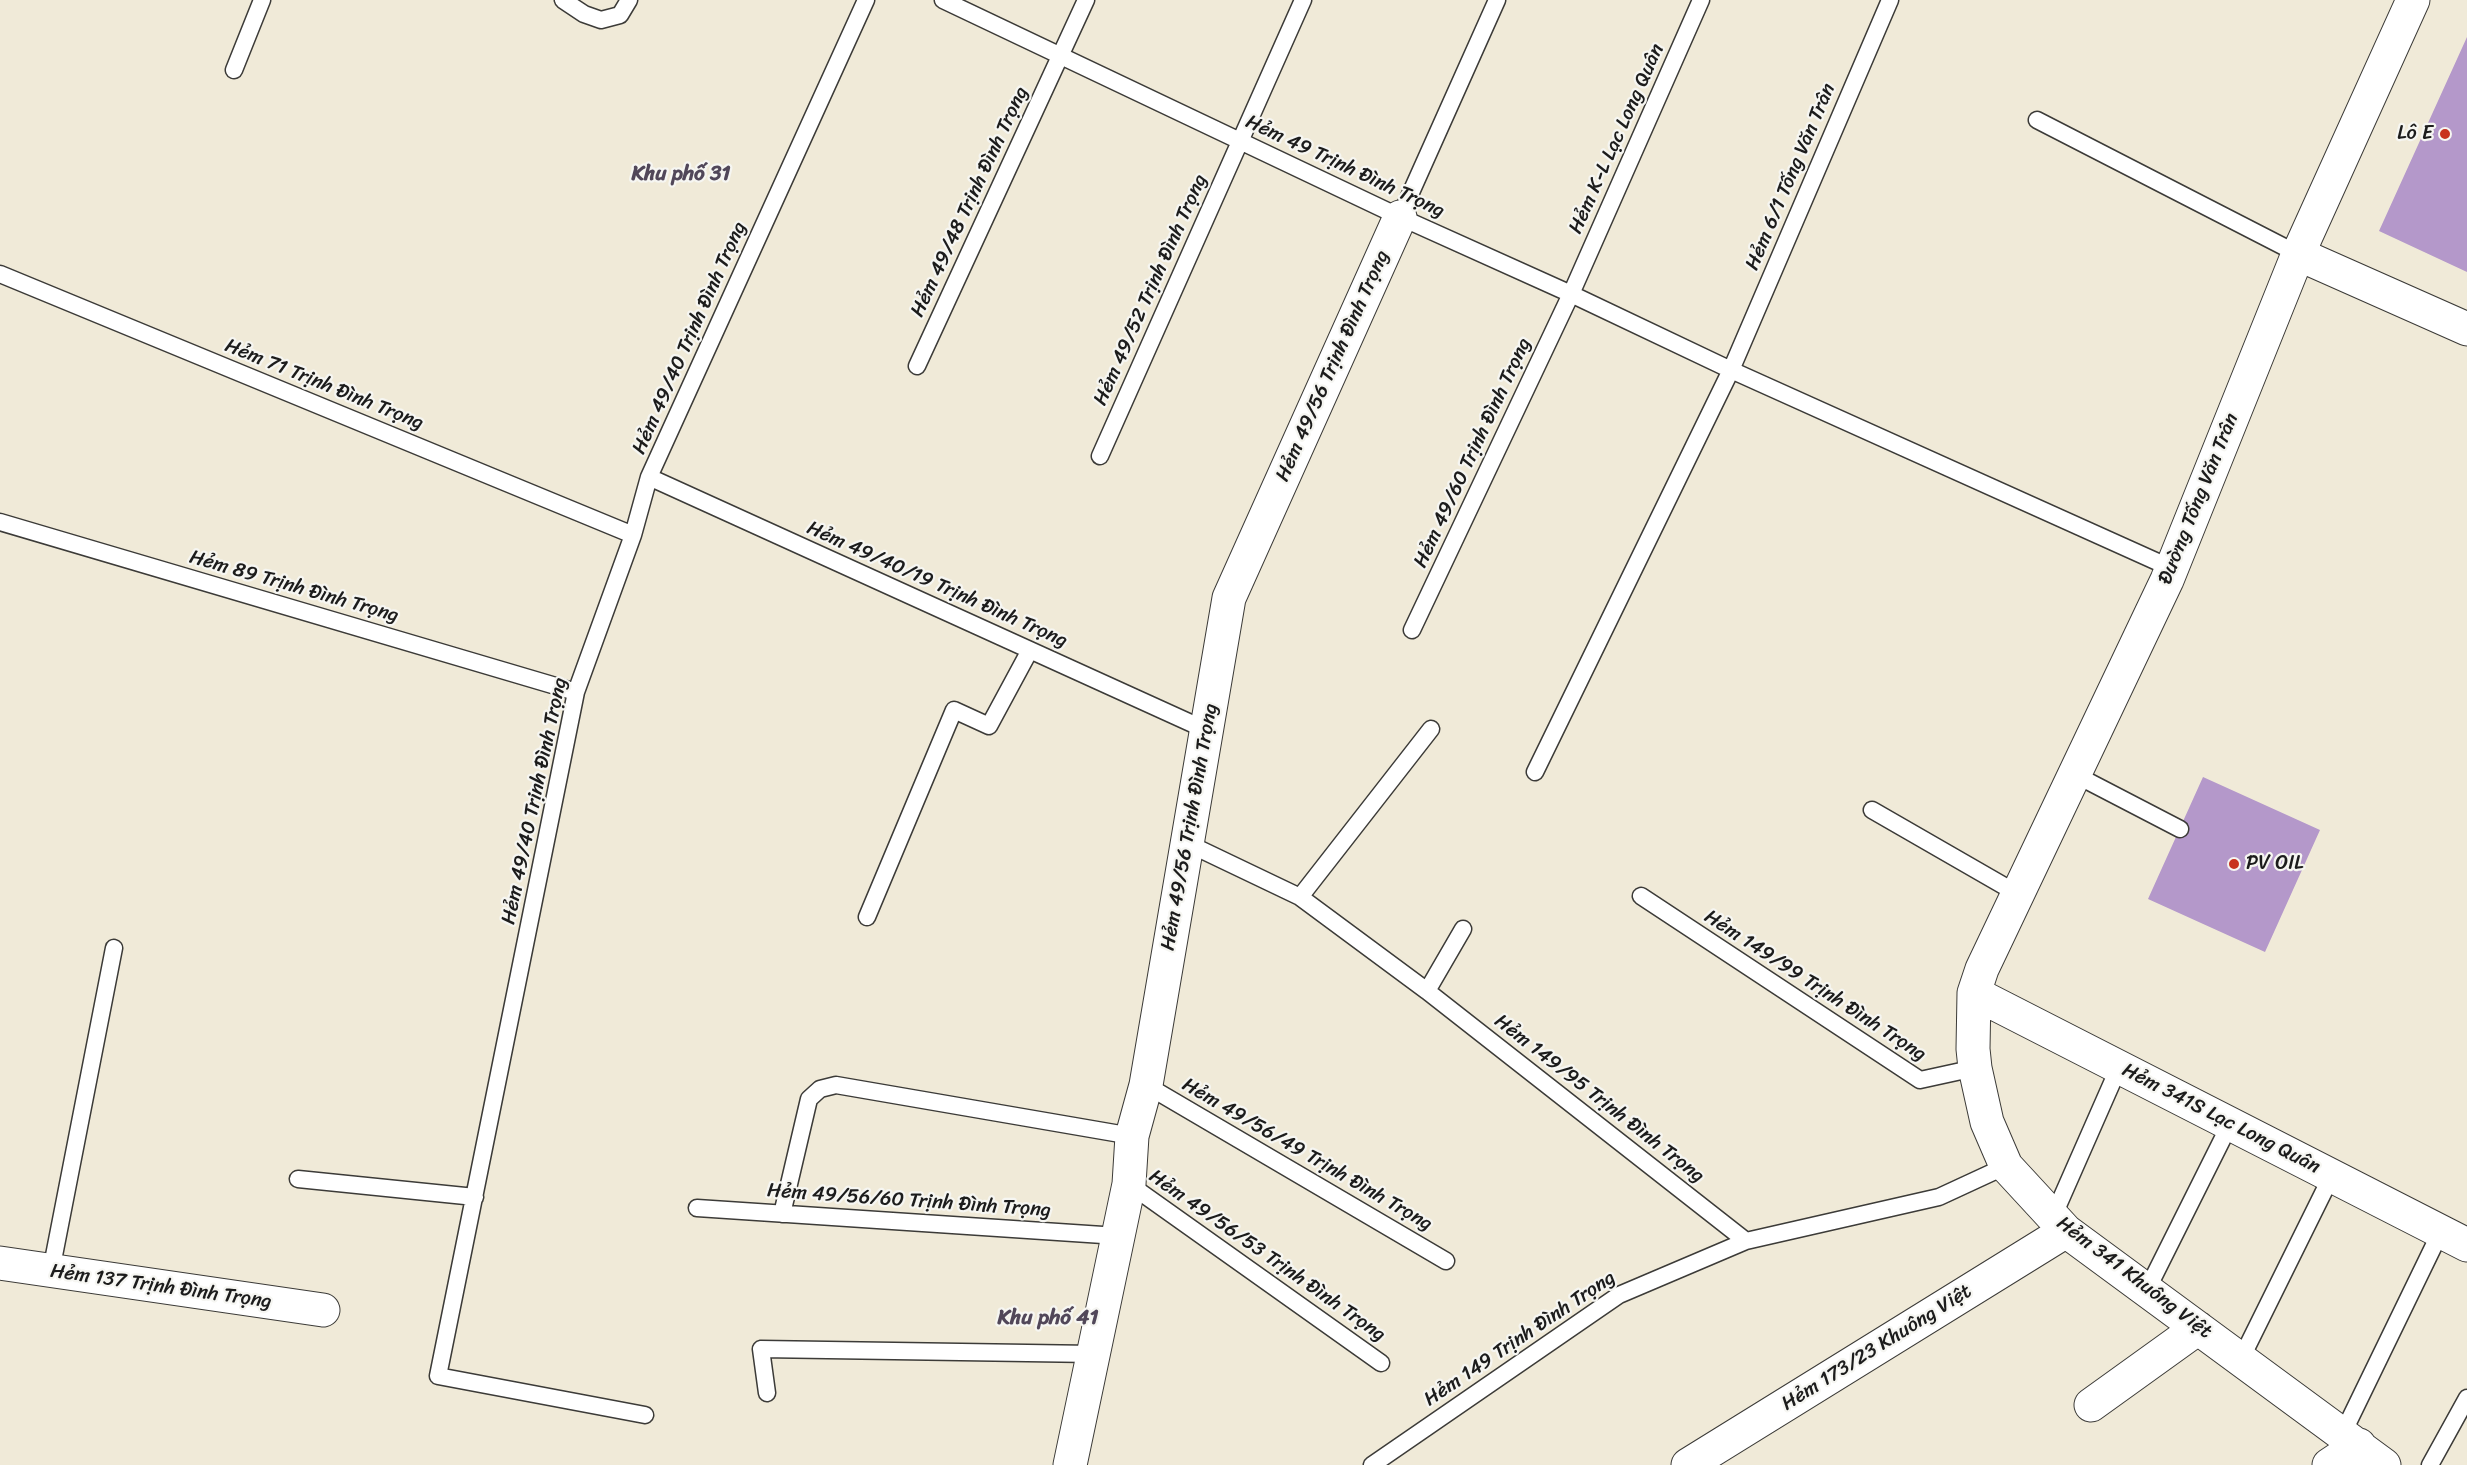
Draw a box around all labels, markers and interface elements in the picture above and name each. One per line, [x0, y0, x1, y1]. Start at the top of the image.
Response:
street label: Hẻm K-L Lạc Long Quân [1564, 40, 1670, 238]
street label: Hẻm 6/1 Tống Văn Trân [1741, 80, 1841, 274]
street label: Hẻm 49/48 Trịnh Đình Trọng [906, 83, 1034, 321]
street label: Hẻm 49 Trịnh Đình Trọng [1242, 110, 1448, 224]
place label: Lô E [2397, 122, 2433, 146]
marker: Lô E [2438, 127, 2452, 141]
district label: Khu phố 31 [631, 162, 731, 188]
street label: Hẻm 49/52 Trịnh Đình Trọng [1089, 171, 1213, 409]
street label: Hẻm 49/40 Trịnh Đình Trọng [628, 218, 752, 458]
street label: Hẻm 49/56 Trịnh Đình Trọng [1271, 247, 1395, 485]
street label: Hẻm 71 Trịnh Đình Trọng [221, 334, 427, 436]
street label: Hẻm 49/60 Trịnh Đình Trọng [1409, 334, 1537, 572]
street label: Đường Tống Văn Trân [2154, 410, 2244, 588]
street label: Hẻm 49/40/19 Trịnh Đình Trọng [803, 517, 1071, 653]
street label: Hẻm 89 Trịnh Đình Trọng [187, 546, 401, 628]
street label: Hẻm 49/40 Trịnh Đình Trọng [497, 675, 573, 927]
street label: Hẻm 49/56 Trịnh Đình Trọng [1156, 702, 1224, 952]
place label: PV OIL [2246, 852, 2304, 876]
marker: PV OIL [2227, 857, 2241, 871]
street label: Hẻm 149/99 Trịnh Đình Trọng [1699, 905, 1931, 1067]
street label: Hẻm 149/95 Trịnh Đình Trọng [1489, 1010, 1709, 1188]
street label: Hẻm 341S Lạc Long Quân [2118, 1059, 2324, 1179]
street label: Hẻm 49/56/49 Trịnh Đình Trọng [1178, 1073, 1436, 1237]
street label: Hẻm 49/56/53 Trịnh Đình Trọng [1144, 1165, 1390, 1347]
street label: Hẻm 49/56/60 Trịnh Đình Trọng [766, 1179, 1052, 1223]
street label: Hẻm 341 Khuông Việt [2052, 1212, 2216, 1344]
street label: Hẻm 137 Trịnh Đình Trọng [49, 1260, 273, 1314]
street label: Hẻm 149 Trịnh Đình Trọng [1420, 1266, 1620, 1412]
street label: Hẻm 173/23 Khuông Việt [1778, 1280, 1976, 1416]
district label: Khu phố 41 [998, 1306, 1098, 1332]

